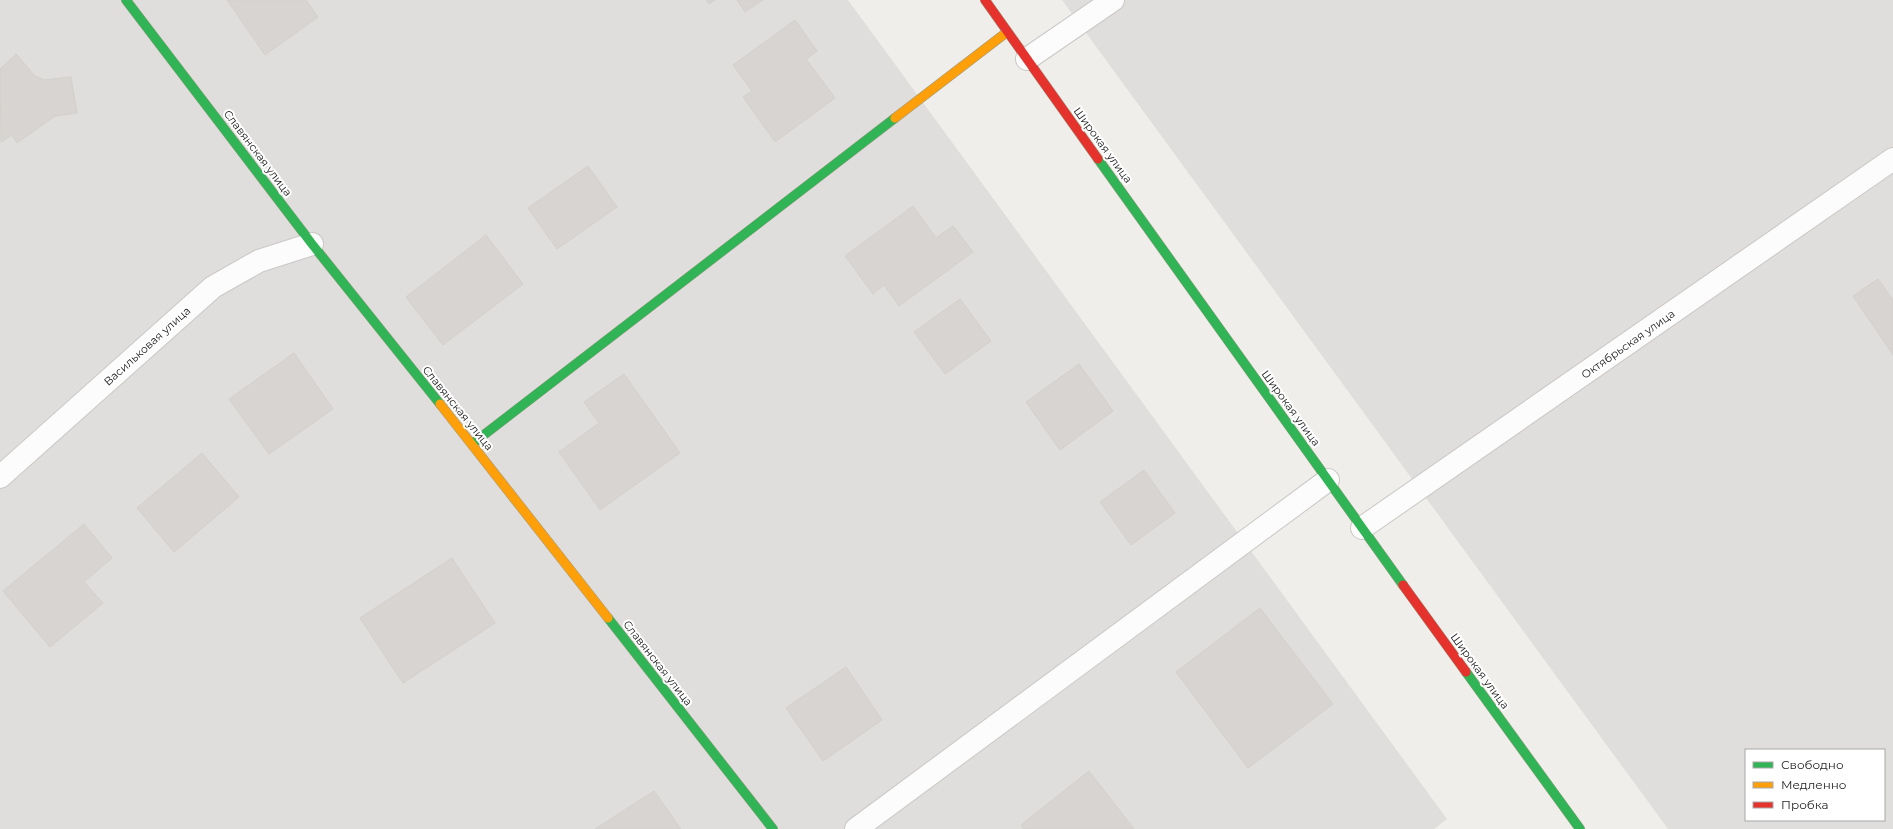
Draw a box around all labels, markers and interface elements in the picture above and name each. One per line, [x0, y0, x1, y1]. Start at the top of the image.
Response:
street label: Широкая улица [1071, 104, 1135, 186]
street label: Славянская улица [221, 107, 295, 199]
street label: Васильковая улица [101, 303, 193, 389]
street label: Октябрьская улица [1578, 306, 1678, 382]
street label: Славянская улица [420, 363, 496, 453]
street label: Широкая улица [1259, 367, 1323, 449]
street label: Славянская улица [620, 618, 696, 708]
street label: Широкая улица [1448, 630, 1512, 712]
legend [1745, 749, 1885, 821]
text: Свободно [1781, 757, 1844, 772]
text: Медленно [1781, 777, 1847, 792]
text: Пробка [1781, 797, 1829, 812]

